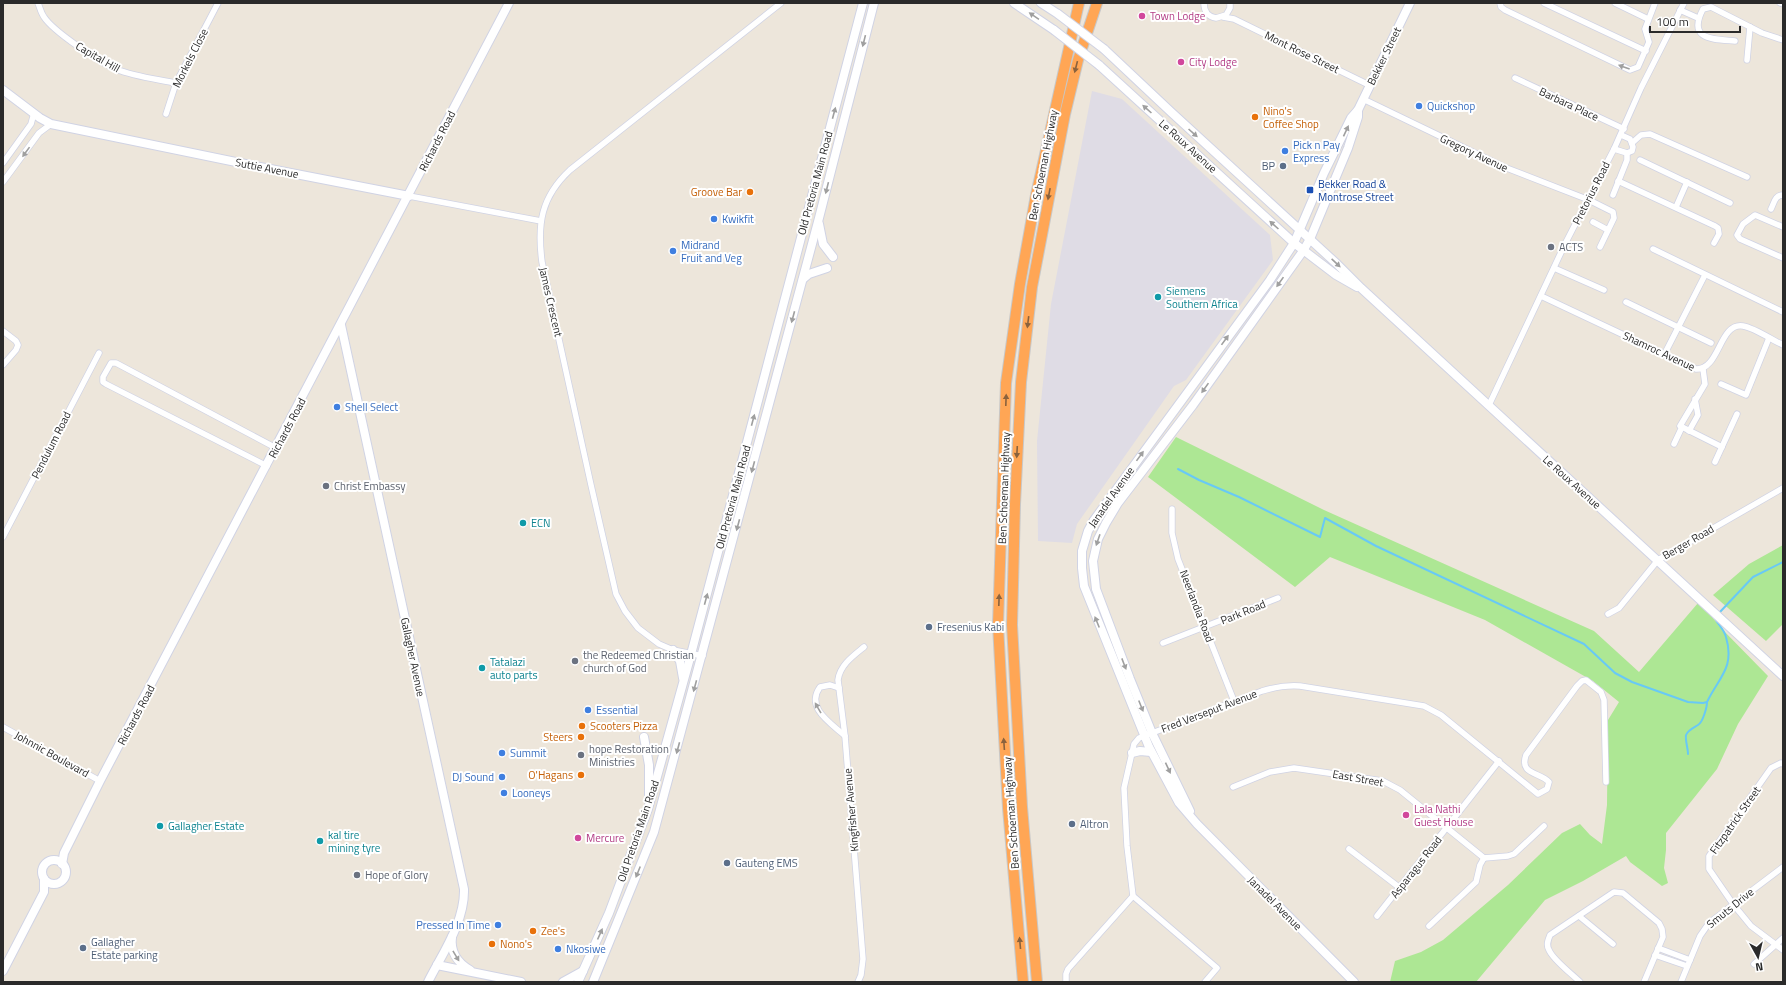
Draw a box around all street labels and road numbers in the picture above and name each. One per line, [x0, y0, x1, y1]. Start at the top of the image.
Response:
street label: Bekker Street [1363, 24, 1405, 88]
street label: Morkels Close [168, 25, 212, 90]
street label: Mont Rose Street [1262, 27, 1342, 77]
street label: Capital Hill [73, 38, 123, 76]
street label: Barbara Place [1537, 83, 1602, 125]
street label: Richards Road [415, 108, 459, 174]
street label: Ben Schoeman Highway [1024, 108, 1062, 222]
street label: Le Roux Avenue [1155, 116, 1221, 177]
street label: Old Pretoria Main Road [793, 129, 837, 237]
street label: Gregory Avenue [1437, 130, 1511, 176]
street label: Suttie Avenue [234, 154, 301, 182]
street label: Pretorius Road [1568, 159, 1614, 227]
street label: James Crescent [535, 265, 567, 339]
street label: Shamroc Avenue [1620, 327, 1698, 375]
street label: Richards Road [264, 395, 310, 461]
street label: Pendulum Road [27, 409, 75, 481]
street label: Ben Schoeman Highway [994, 431, 1014, 544]
street label: Old Pretoria Main Road [711, 443, 755, 551]
street label: Le Roux Avenue [1539, 452, 1605, 513]
street label: Janadel Avenue [1084, 463, 1138, 531]
street label: Berger Road [1659, 521, 1717, 563]
street label: Neerlandia Road [1176, 568, 1218, 645]
street label: Park Road [1218, 596, 1268, 628]
street label: Gallagher Avenue [397, 616, 429, 699]
street label: Richards Road [113, 682, 159, 748]
street label: Fred Verseput Avenue [1159, 685, 1260, 737]
street label: Johnnic Boulevard [12, 727, 92, 781]
street label: Ben Schoeman Highway [999, 756, 1023, 869]
street label: East Street [1331, 766, 1385, 790]
street label: Kingfisher Avenue [839, 767, 863, 852]
street label: Old Pretoria Main Road [613, 778, 663, 884]
street label: Fitzpatrick Street [1706, 783, 1764, 857]
street label: Asparagus Road [1387, 832, 1446, 902]
street label: Janadel Avenue [1244, 872, 1306, 934]
street label: Smuts Drive [1703, 884, 1757, 932]

